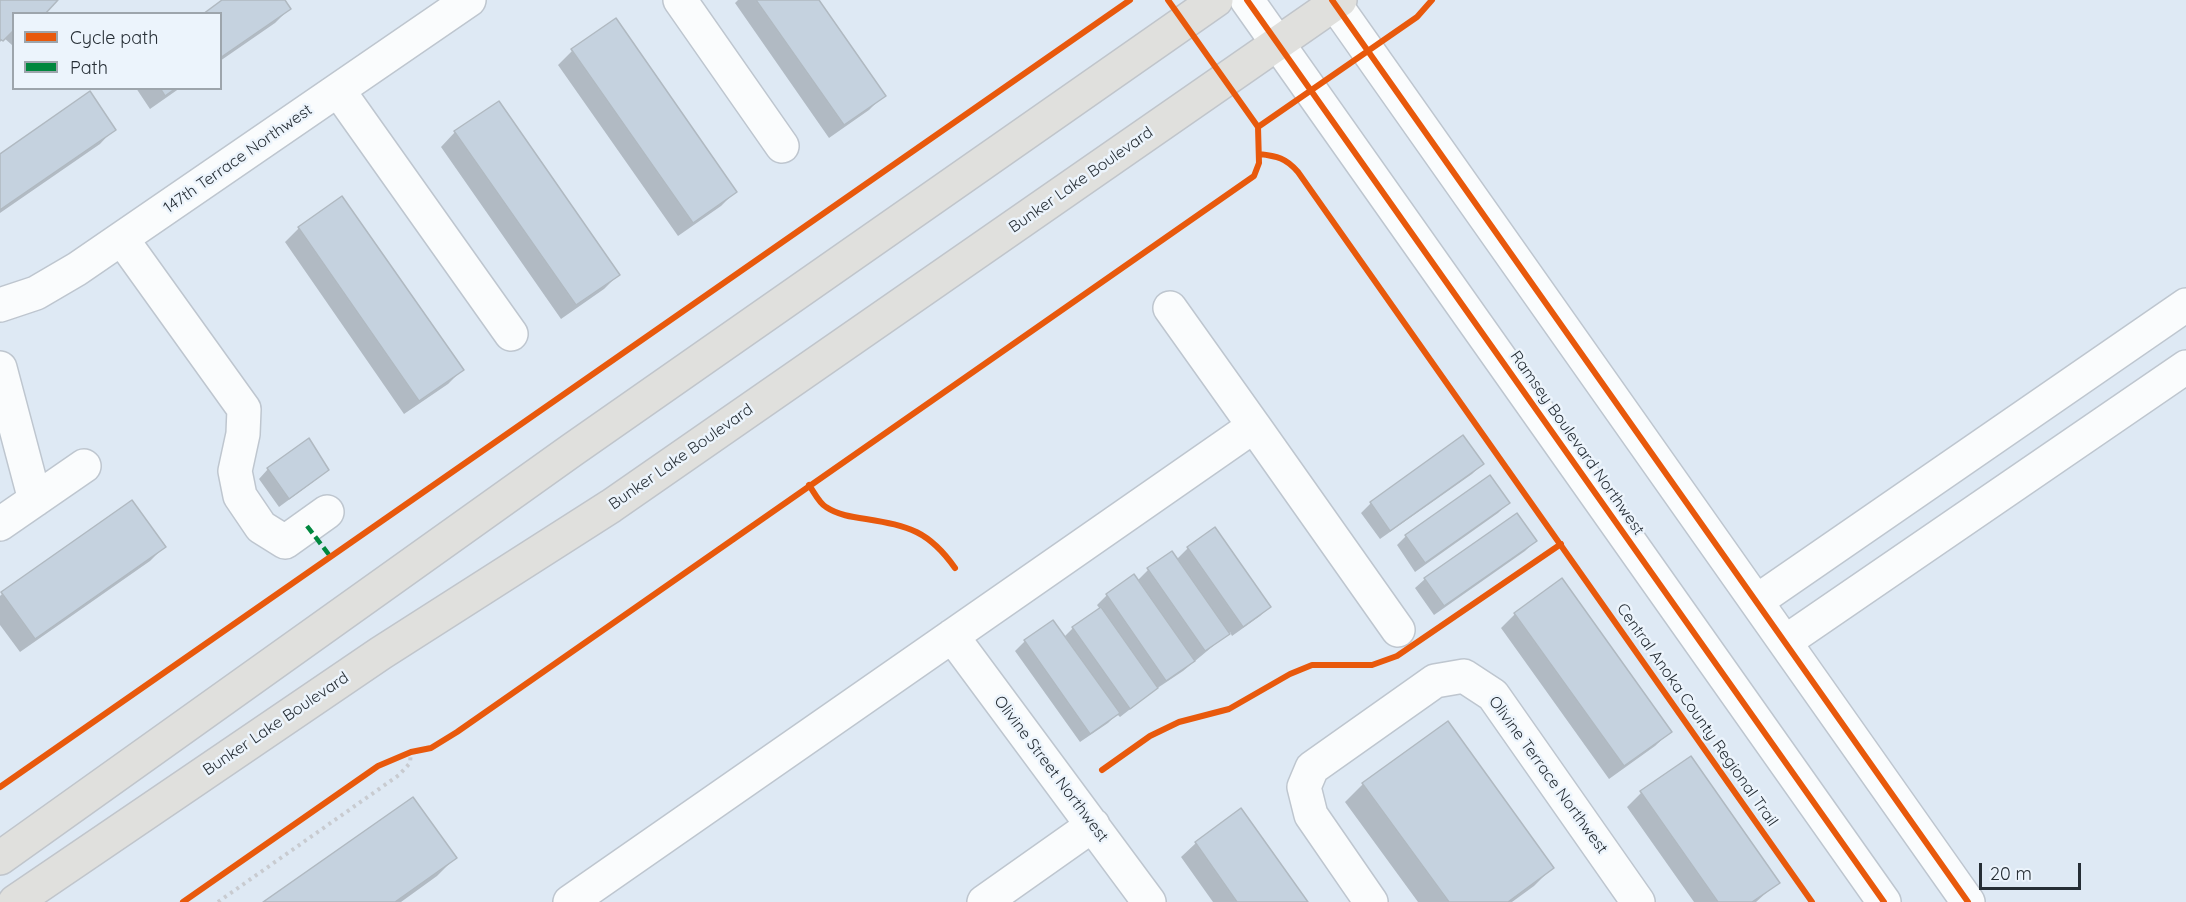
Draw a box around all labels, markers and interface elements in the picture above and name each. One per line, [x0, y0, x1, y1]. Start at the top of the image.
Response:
legend [12, 12, 222, 90]
text: Cycle path [70, 26, 158, 49]
text: Path [70, 56, 108, 79]
street label: 147th Terrace Northwest [160, 100, 316, 218]
street label: Bunker Lake Boulevard [1005, 123, 1157, 237]
street label: Ramsey Boulevard Northwest [1506, 347, 1648, 539]
street label: Bunker Lake Boulevard [605, 400, 757, 514]
street label: Central Anoka County Regional Trail [1612, 600, 1782, 830]
street label: Bunker Lake Boulevard [199, 668, 353, 780]
street label: Olivine Street Northwest [990, 692, 1112, 846]
street label: Olivine Terrace Northwest [1484, 692, 1612, 858]
scale bar [1982, 851, 2084, 889]
text: 20 m [1990, 862, 2032, 885]

